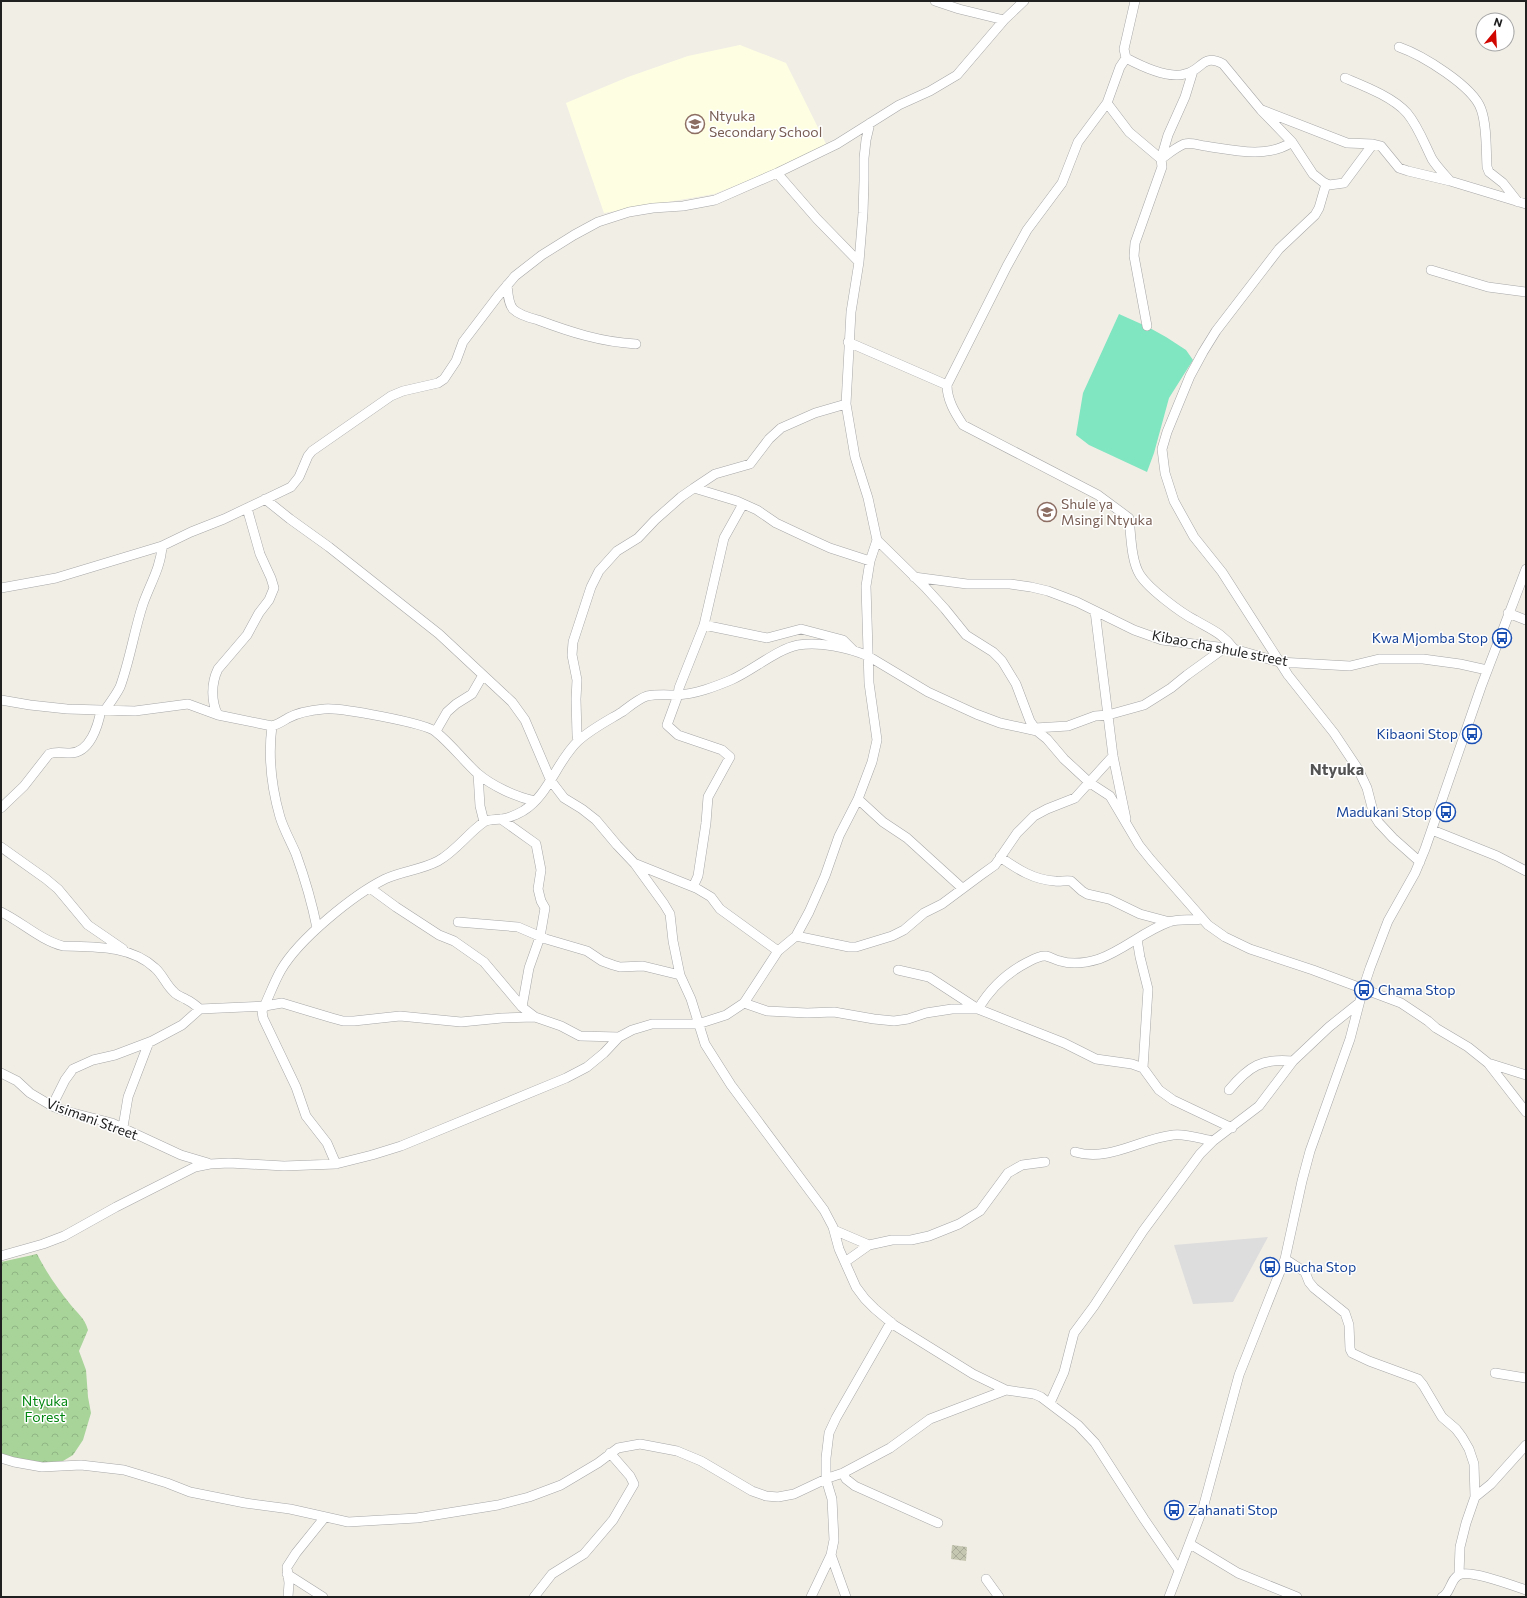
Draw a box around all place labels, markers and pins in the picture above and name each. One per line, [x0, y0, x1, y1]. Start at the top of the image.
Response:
place label: Ntyuka Secondary School [709, 107, 822, 140]
school or university icon: Ntyuka Secondary School [684, 113, 706, 135]
place label: Shule ya Msingi Ntyuka [1061, 495, 1153, 528]
school or university icon: Shule ya Msingi Ntyuka [1036, 501, 1058, 523]
bus stop icon: Kwa Mjomba Stop [1491, 627, 1513, 649]
place label: Kwa Mjomba Stop [1372, 629, 1488, 646]
bus stop icon: Kibaoni Stop [1461, 723, 1483, 745]
place label: Kibaoni Stop [1376, 725, 1458, 742]
bus stop icon: Madukani Stop [1435, 801, 1457, 823]
place label: Madukani Stop [1336, 803, 1432, 820]
bus stop icon: Chama Stop [1353, 979, 1375, 1001]
place label: Chama Stop [1378, 981, 1456, 998]
bus stop icon: Bucha Stop [1259, 1256, 1281, 1278]
place label: Bucha Stop [1284, 1258, 1356, 1275]
bus stop icon: Zahanati Stop [1163, 1499, 1185, 1521]
place label: Zahanati Stop [1188, 1501, 1278, 1518]

